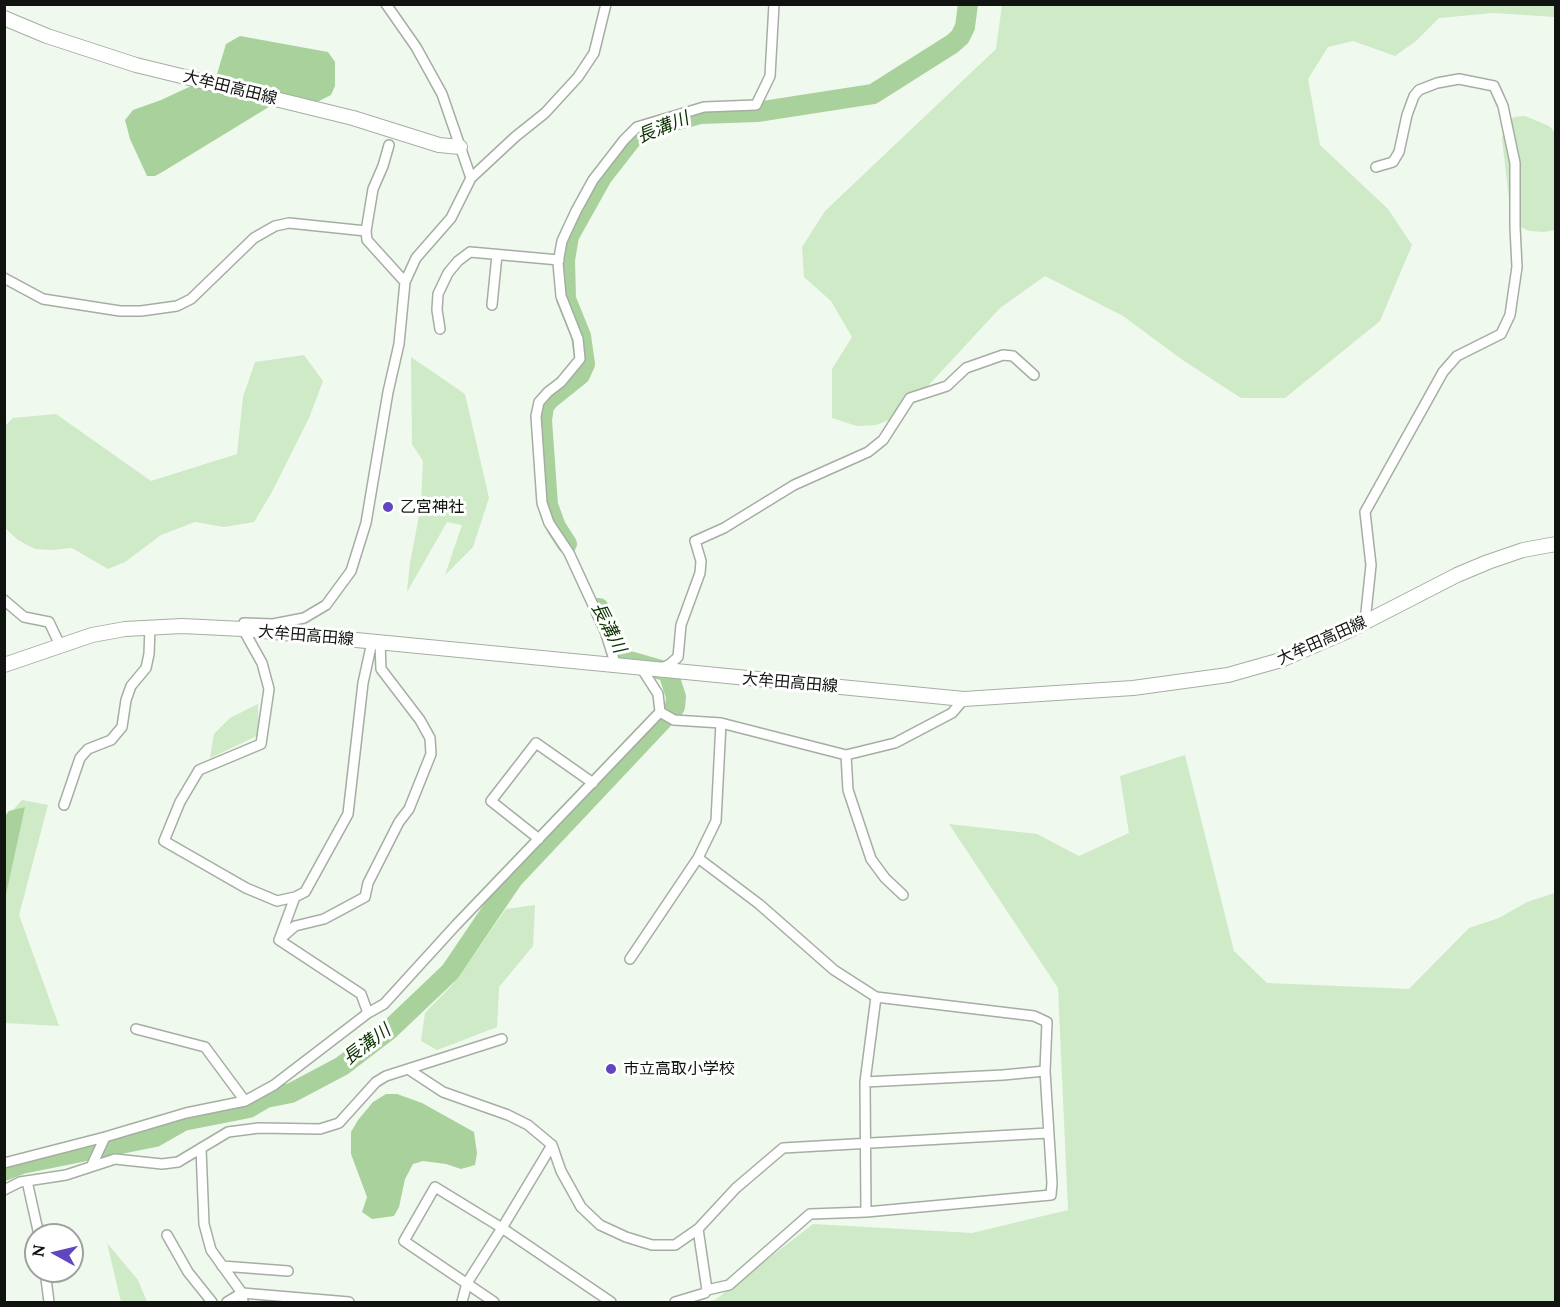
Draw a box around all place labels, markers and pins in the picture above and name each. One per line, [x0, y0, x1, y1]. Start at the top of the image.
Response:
place label: 乙宮神社 [400, 497, 464, 517]
marker: 乙宮神社 [381, 500, 395, 514]
place label: 市立高取小学校 [623, 1059, 735, 1079]
marker: 市立高取小学校 [604, 1062, 618, 1076]

